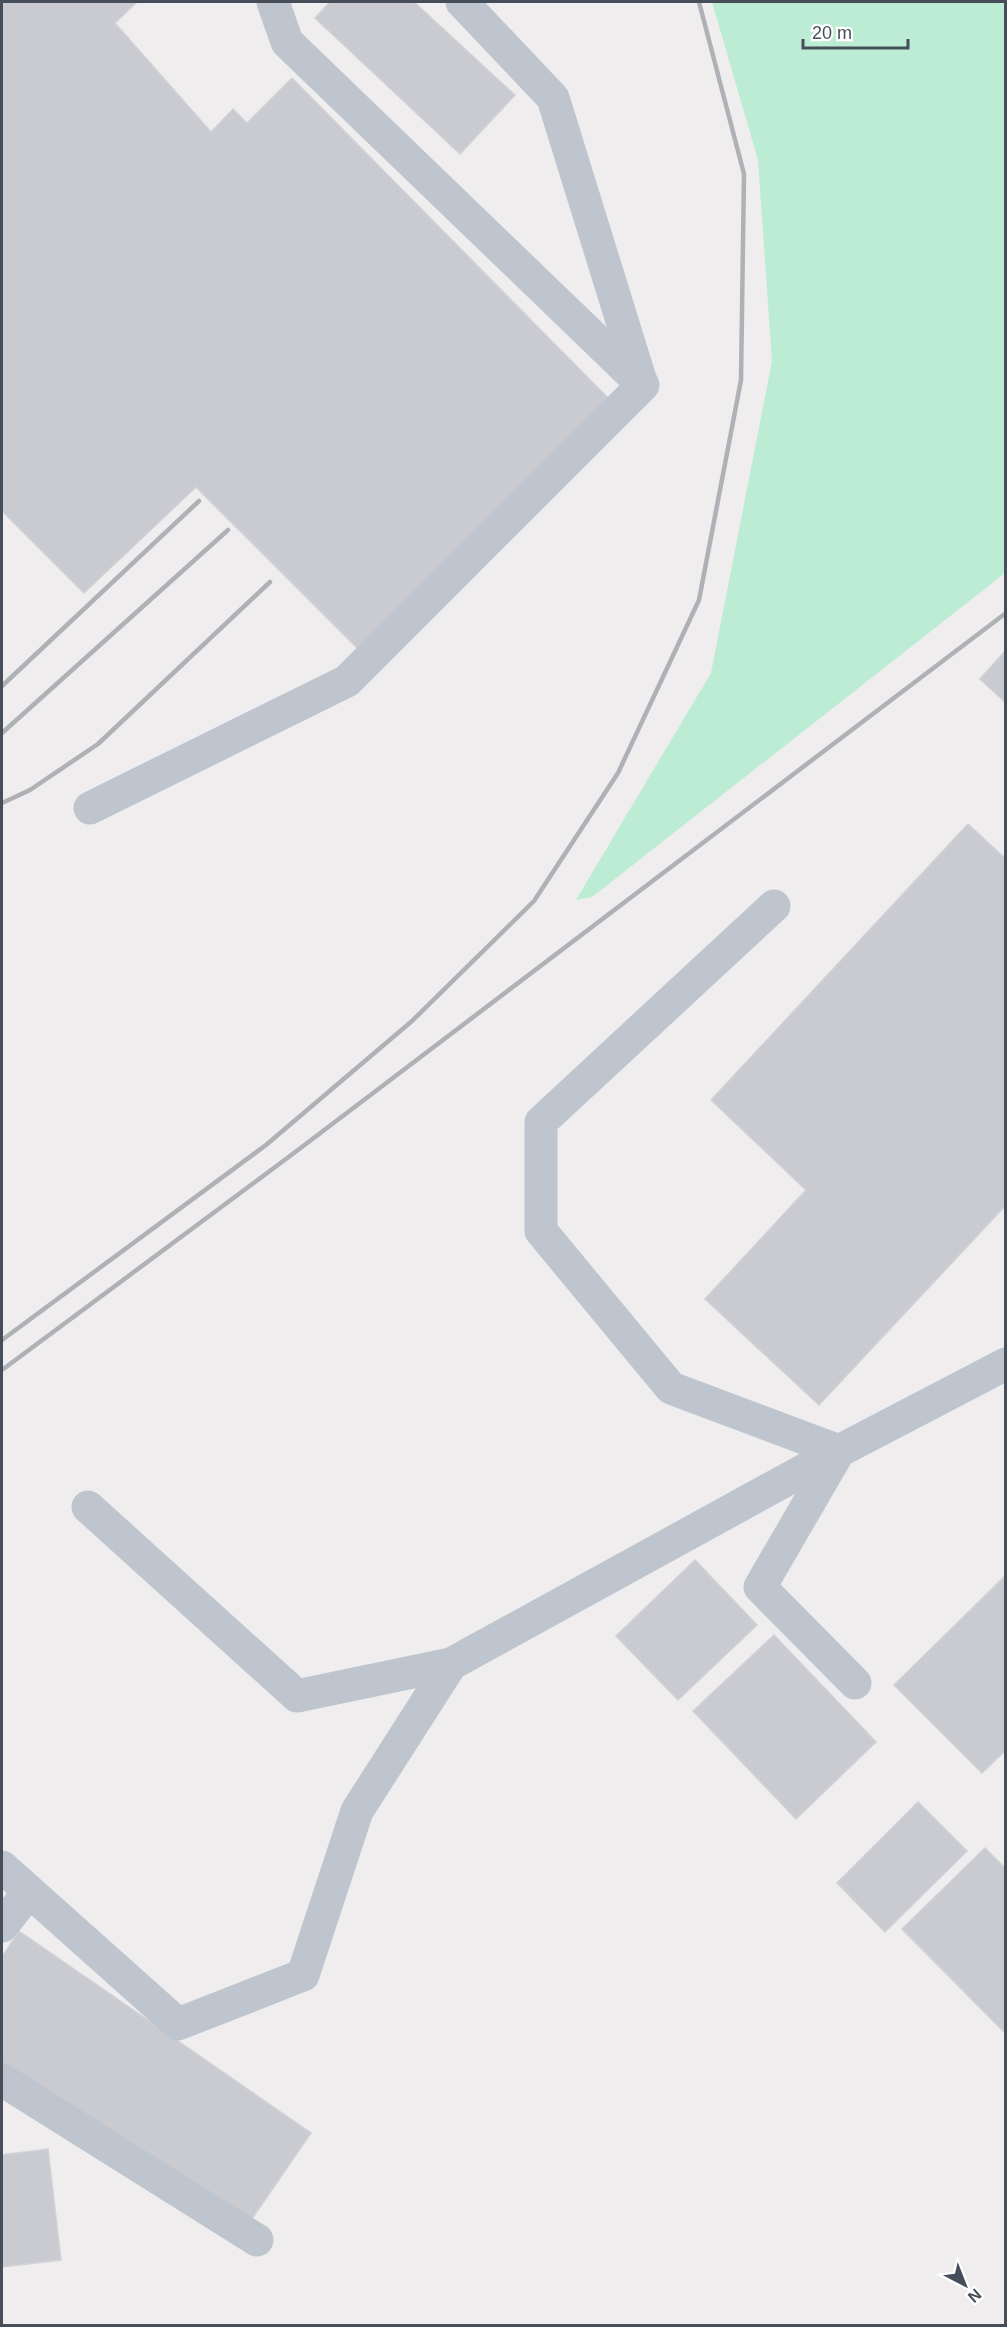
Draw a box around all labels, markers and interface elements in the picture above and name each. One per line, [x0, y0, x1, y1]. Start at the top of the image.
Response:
scale bar [803, 12, 908, 50]
text: 20 m [812, 23, 852, 43]
north arrow [935, 2255, 995, 2315]
text: N [965, 2286, 985, 2306]

